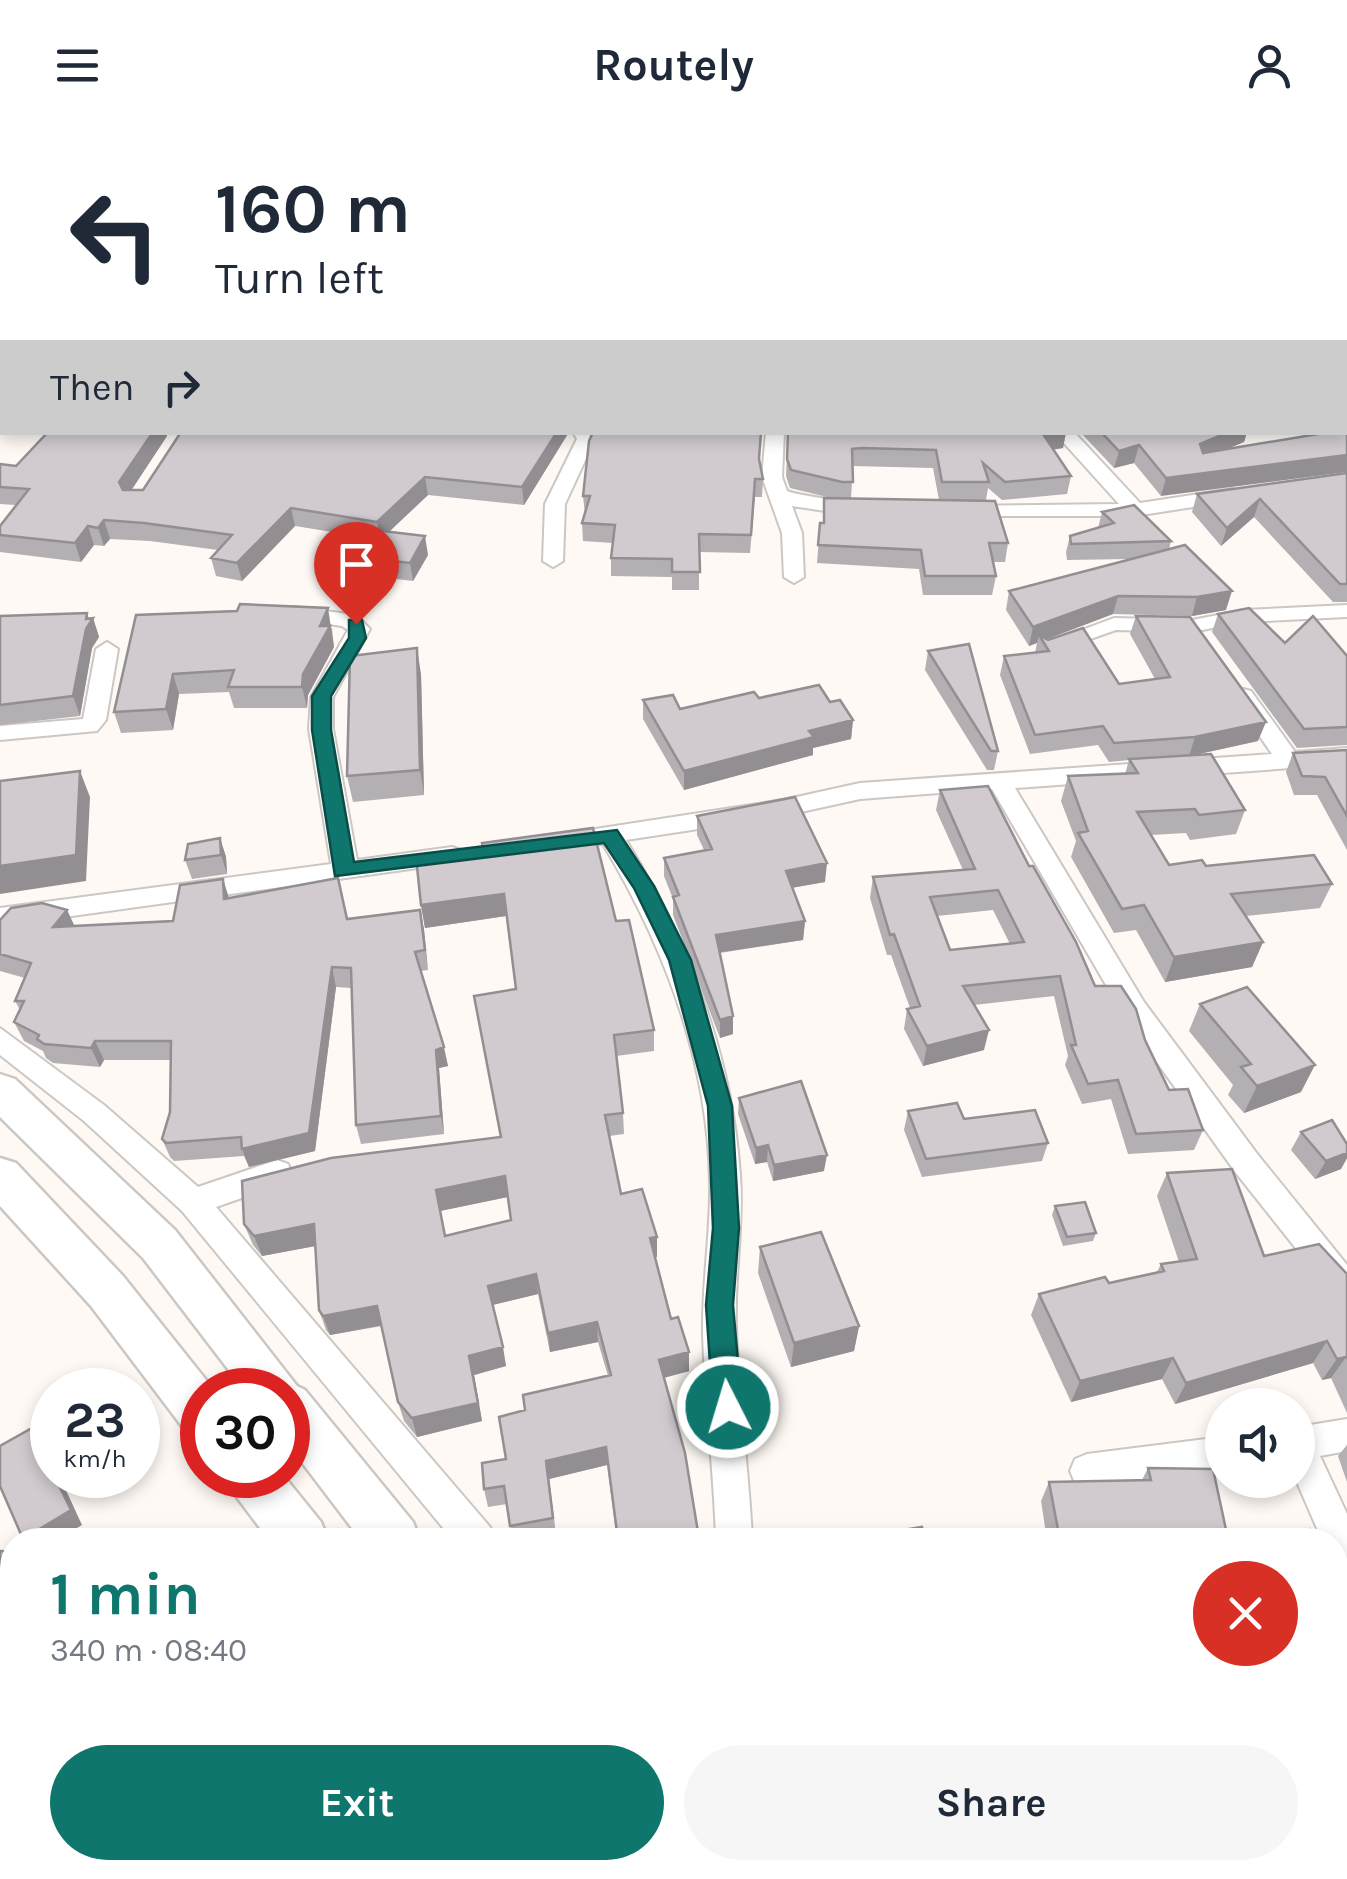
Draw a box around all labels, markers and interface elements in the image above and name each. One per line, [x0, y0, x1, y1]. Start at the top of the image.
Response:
icon: menu [50, 38, 105, 93]
icon: person [1242, 38, 1297, 93]
text: Routely [593, 39, 754, 91]
text: 160 m [215, 168, 411, 250]
icon: left [50, 170, 180, 300]
text: Turn left [215, 252, 384, 304]
icon: right [154, 360, 209, 415]
text: Then [50, 365, 134, 410]
pin [314, 522, 399, 625]
icon: arrive [329, 537, 384, 592]
position arrow [676, 1355, 780, 1459]
speed limit sign: 30 [180, 1368, 310, 1498]
map controls [1205, 1388, 1315, 1498]
button: sound [1205, 1388, 1315, 1498]
text: 23 [64, 1391, 126, 1450]
text: km/h [63, 1444, 127, 1473]
text: 1 min [50, 1559, 201, 1629]
button: close [1193, 1561, 1298, 1666]
text: 340 m · 08:40 [50, 1632, 247, 1669]
button: Exit [50, 1745, 664, 1860]
button: Share [684, 1745, 1298, 1860]

